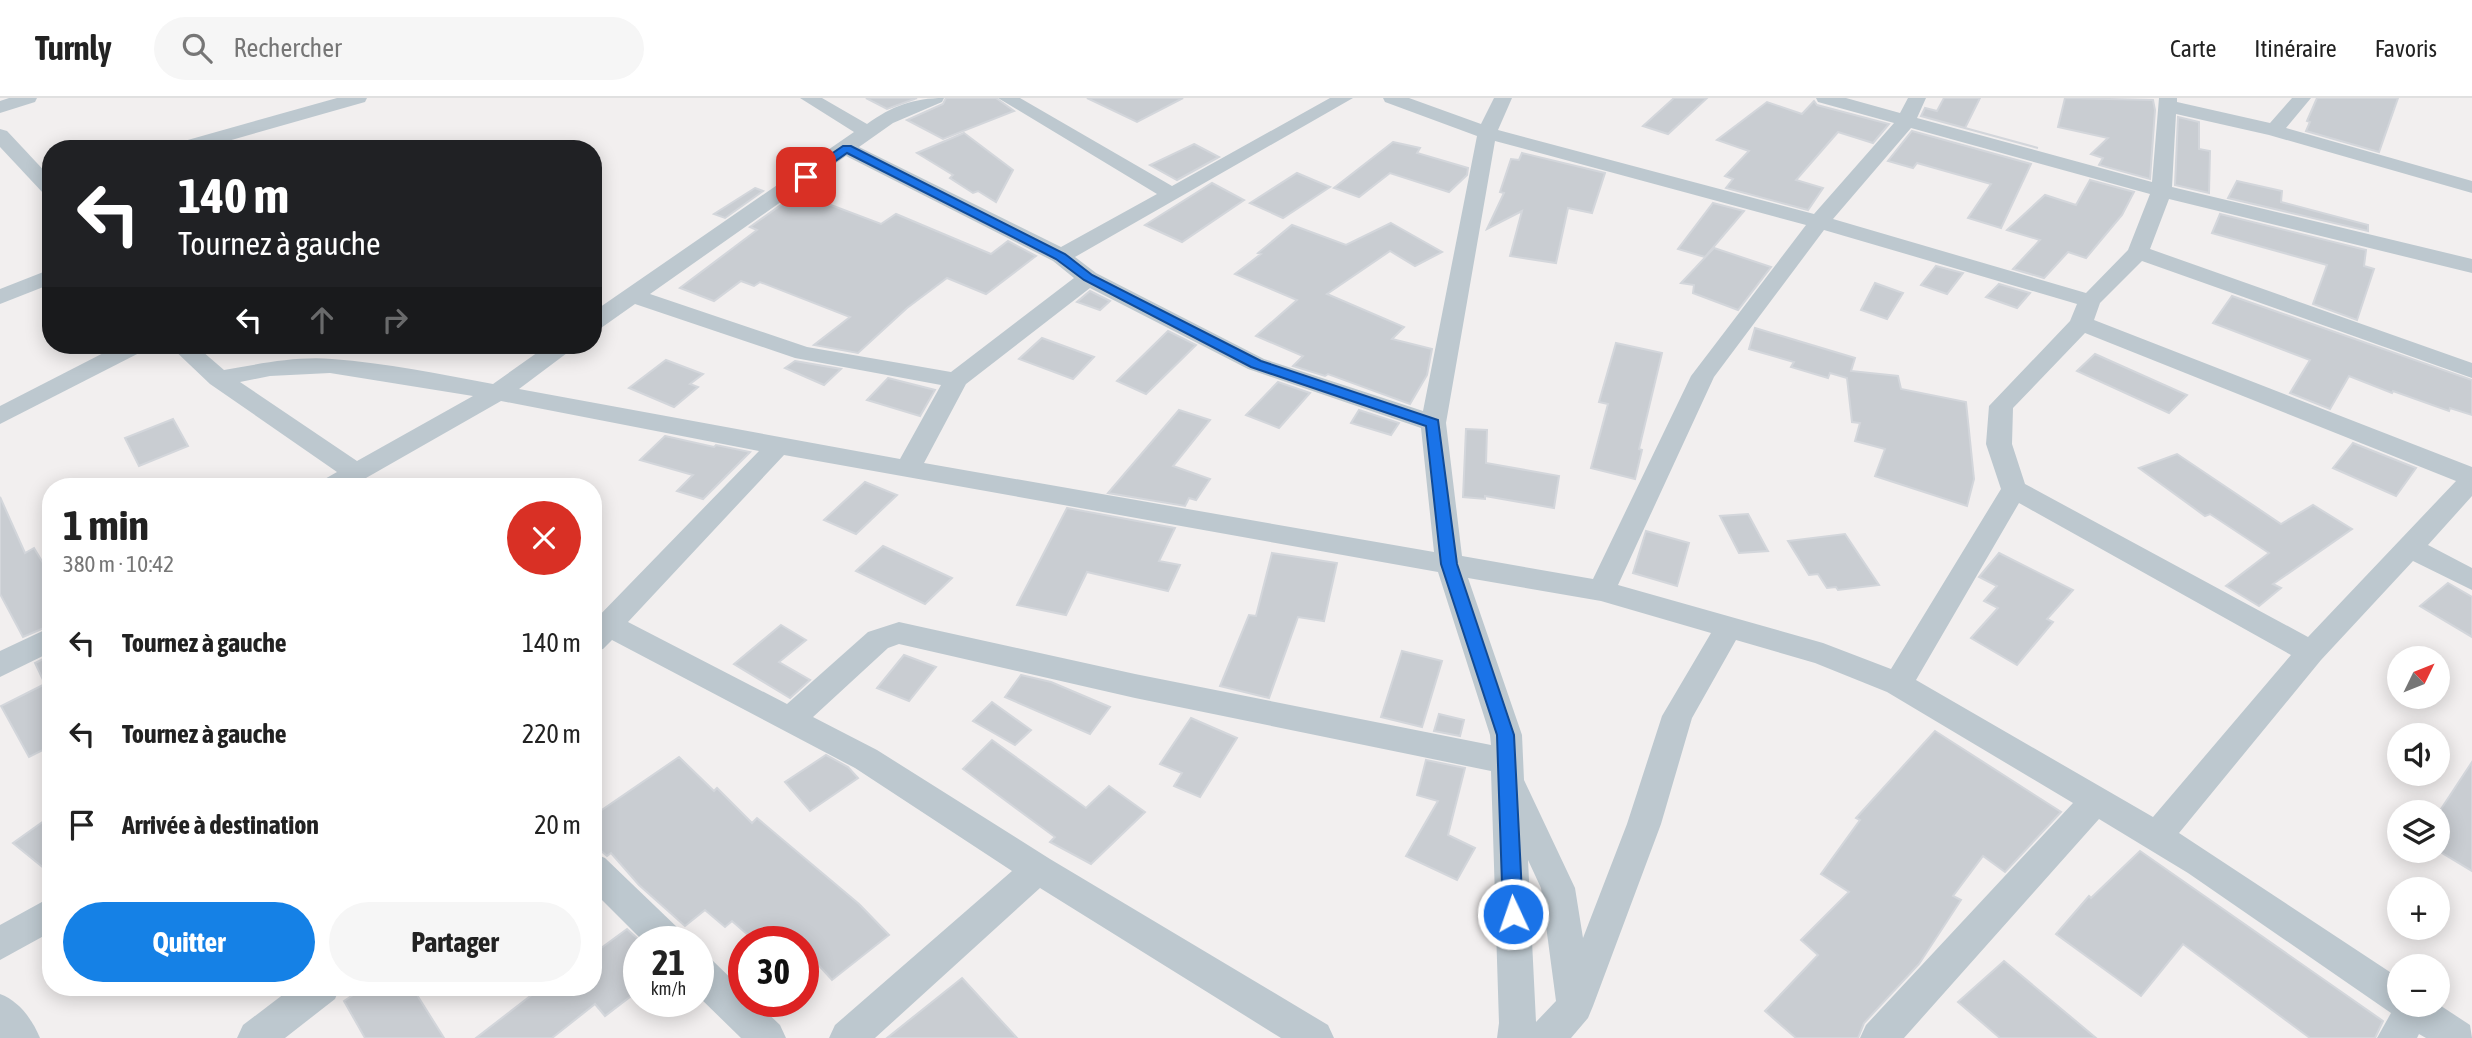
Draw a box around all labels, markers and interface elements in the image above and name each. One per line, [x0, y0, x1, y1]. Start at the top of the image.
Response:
search box [154, 17, 644, 80]
text: Turnly [35, 29, 112, 67]
icon: search [178, 29, 216, 67]
text: Rechercher [234, 33, 342, 63]
text: Carte [2170, 35, 2216, 62]
text: Itinéraire [2254, 35, 2337, 62]
text: Favoris [2375, 35, 2437, 62]
pin [776, 147, 836, 207]
icon: arrive [787, 158, 825, 196]
text: 140 m [178, 167, 289, 223]
icon: left [63, 168, 154, 259]
text: Tournez à gauche [178, 225, 381, 262]
icon: left [230, 301, 268, 339]
icon: ahead [303, 301, 341, 339]
icon: right [376, 301, 414, 339]
text: 1 min [63, 501, 149, 549]
button: close [507, 501, 581, 575]
text: 380 m · 10:42 [63, 551, 174, 577]
icon: left [63, 624, 101, 662]
text: Tournez à gauche [122, 628, 287, 658]
text: 140 m [522, 628, 581, 658]
north arrow [2387, 646, 2450, 709]
map controls [2387, 646, 2450, 1017]
icon: left [63, 715, 101, 753]
text: Tournez à gauche [122, 719, 287, 749]
text: 220 m [522, 719, 581, 749]
button: sound [2387, 723, 2450, 786]
button: layers [2387, 800, 2450, 863]
icon: arrive [63, 806, 101, 844]
text: Arrivée à destination [122, 810, 319, 840]
text: 20 m [534, 810, 581, 840]
position arrow [1476, 877, 1550, 951]
button: + [2387, 877, 2450, 940]
button: Quitter [63, 902, 315, 982]
button: Partager [329, 902, 581, 982]
speed limit sign: 30 [728, 926, 819, 1017]
text: 21 [652, 942, 685, 982]
button: − [2387, 954, 2450, 1017]
text: km/h [651, 978, 686, 999]

